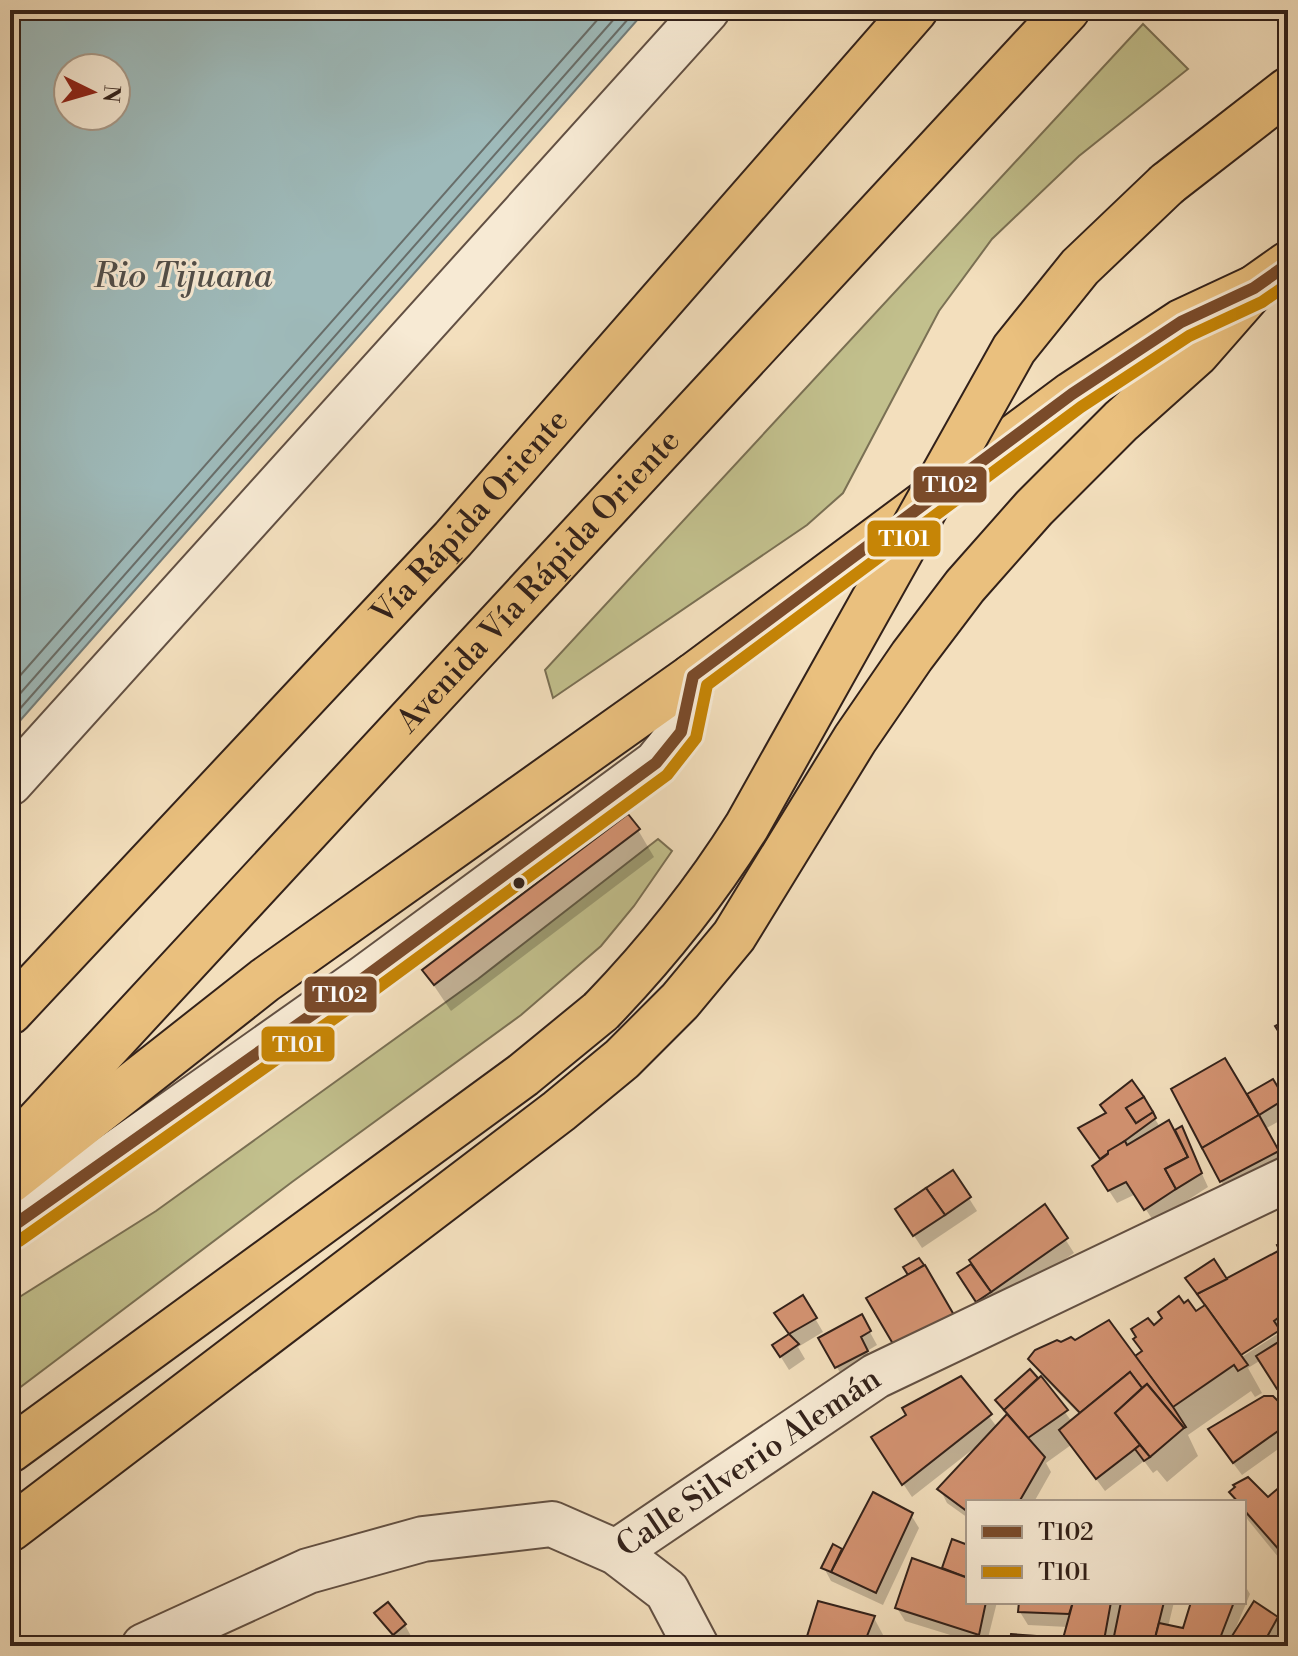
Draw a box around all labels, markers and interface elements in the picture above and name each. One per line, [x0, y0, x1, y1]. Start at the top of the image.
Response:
north arrow [52, 52, 132, 132]
text: N [96, 84, 125, 104]
water label: Rio Tijuana [93, 256, 272, 298]
street label: Vía Rápida Oriente [362, 401, 577, 634]
street label: Avenida Vía Rápida Oriente [388, 421, 689, 742]
line badge: T102 [912, 465, 988, 504]
text: T102 [922, 472, 978, 499]
line badge: T101 [866, 519, 942, 558]
text: T101 [878, 526, 930, 553]
unlabelled marker [511, 875, 527, 891]
line badge: T102 [303, 975, 378, 1014]
text: T102 [312, 982, 368, 1009]
line badge: T101 [260, 1025, 336, 1063]
text: T101 [272, 1032, 324, 1059]
street label: Calle Silverio Alemán [609, 1359, 888, 1566]
legend [966, 1500, 1246, 1604]
text: T102 [1038, 1518, 1094, 1548]
text: T101 [1038, 1558, 1091, 1588]

